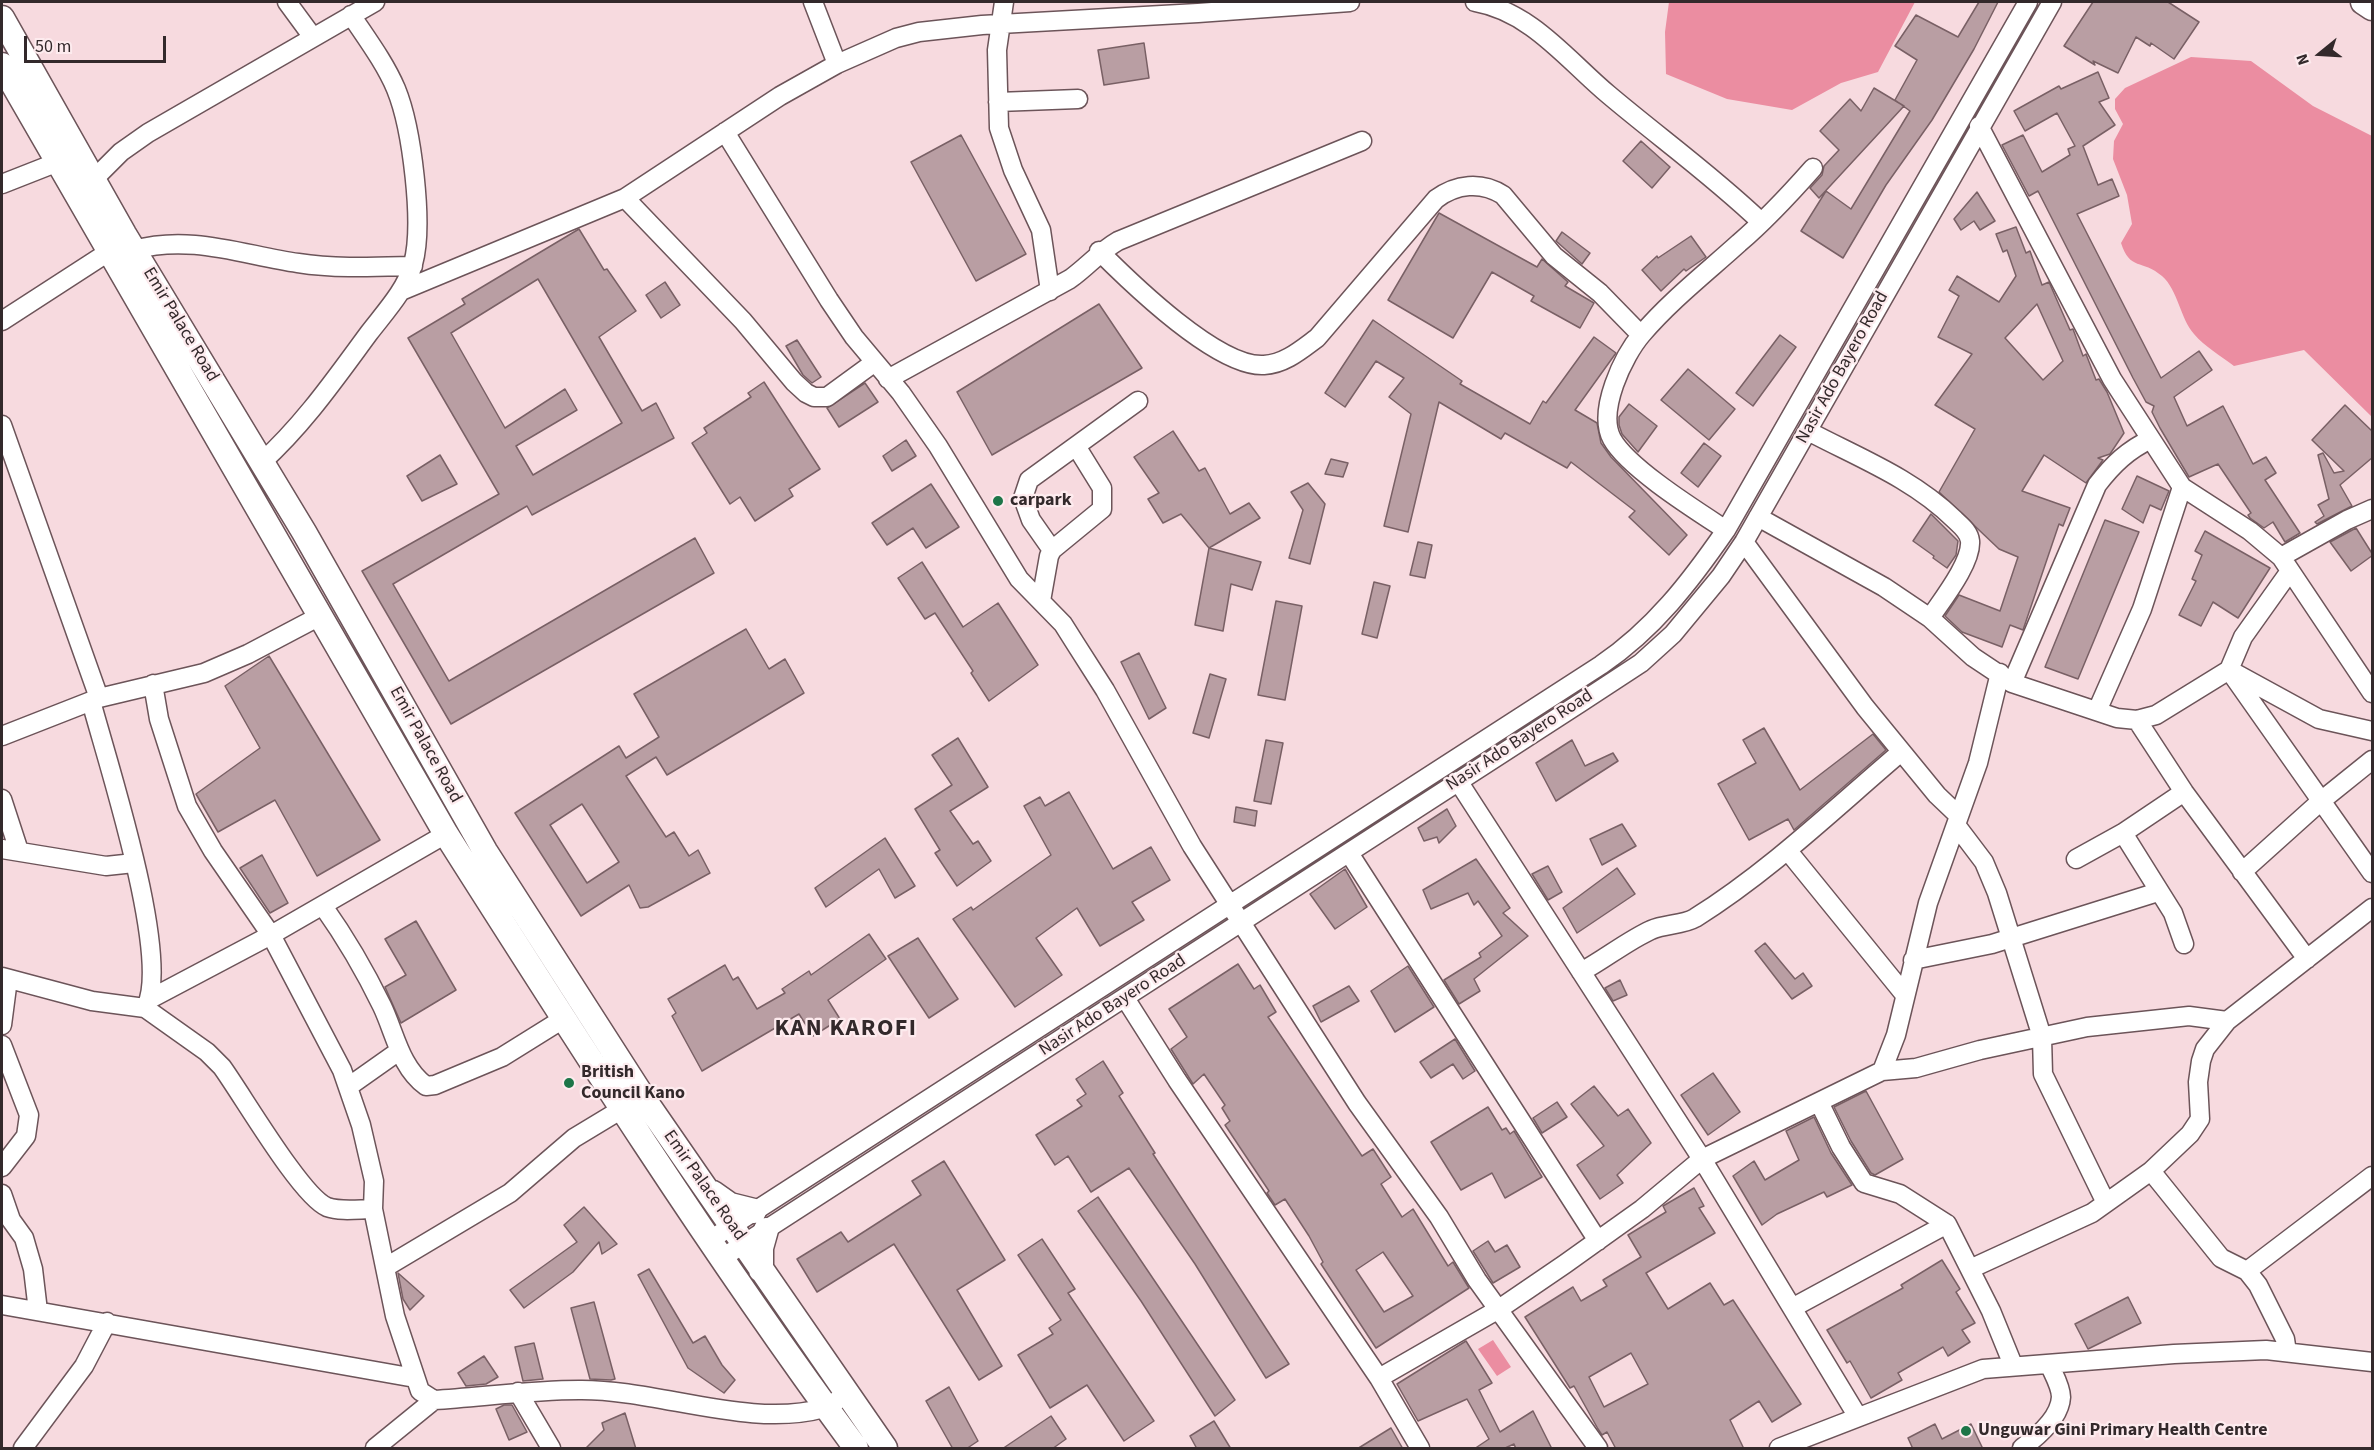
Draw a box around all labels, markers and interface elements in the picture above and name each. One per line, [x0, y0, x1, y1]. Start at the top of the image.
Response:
scale bar [27, 24, 170, 62]
north arrow [2290, 24, 2350, 84]
text: 50 m [35, 34, 71, 59]
text: N [2291, 51, 2315, 68]
street label: Emir Palace Road [137, 264, 223, 386]
street label: Nasir Ado Bayero Road [1792, 288, 1894, 448]
place label: carpark [1010, 490, 1072, 512]
marker: carpark [991, 494, 1005, 508]
street label: Emir Palace Road [384, 683, 466, 807]
street label: Nasir Ado Bayero Road [1443, 685, 1597, 797]
street label: Nasir Ado Bayero Road [1036, 950, 1190, 1062]
district label: KAN KAROFI [774, 1016, 918, 1044]
place label: British Council Kano [581, 1062, 685, 1104]
marker: British Council Kano [562, 1076, 576, 1090]
street label: Emir Palace Road [658, 1127, 750, 1245]
place label: Unguwar Gini Primary Health Centre [1978, 1420, 2267, 1442]
marker: Unguwar Gini Primary Health Centre [1959, 1424, 1973, 1438]

